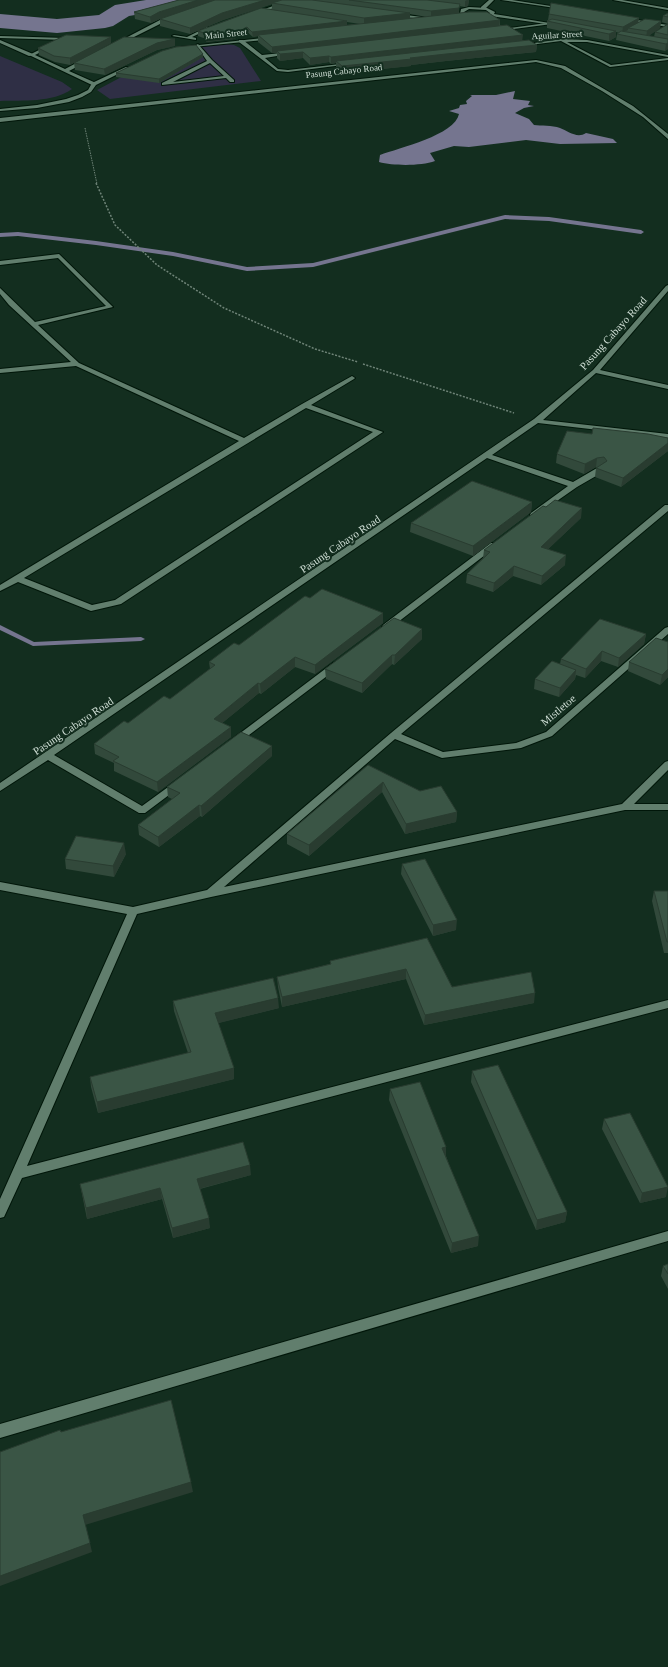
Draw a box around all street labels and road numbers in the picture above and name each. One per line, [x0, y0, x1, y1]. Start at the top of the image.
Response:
street label: Main Street [204, 27, 248, 41]
street label: Aguilar Street [531, 29, 583, 41]
street label: Pasung Cabayo Road [305, 62, 383, 80]
street label: Pasung Cabayo Road [577, 294, 649, 372]
street label: Pasung Cabayo Road [298, 512, 383, 575]
street label: Mistletoe [538, 692, 578, 728]
street label: Pasung Cabayo Road [31, 694, 116, 757]

